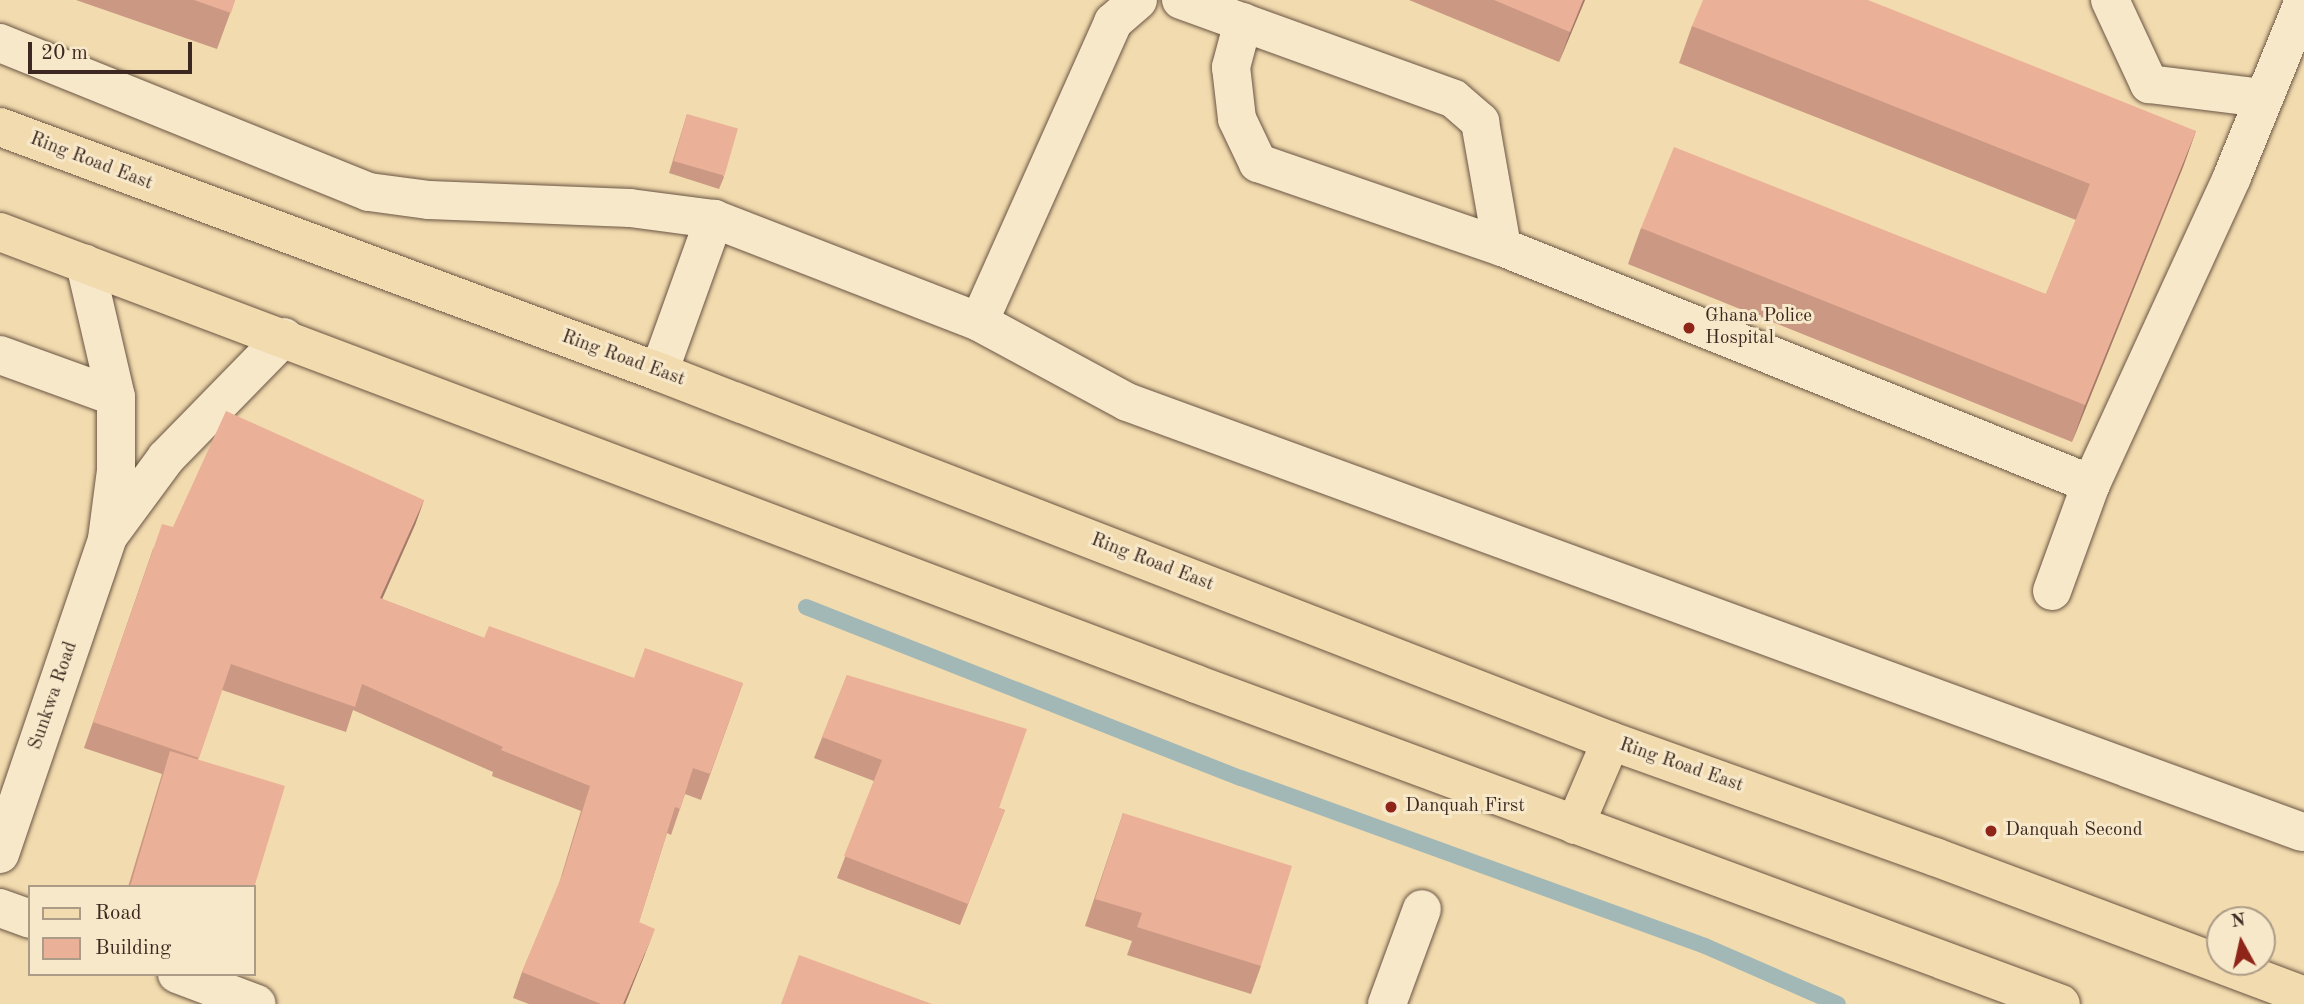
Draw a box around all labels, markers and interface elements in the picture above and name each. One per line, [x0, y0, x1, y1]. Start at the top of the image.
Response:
scale bar [32, 28, 196, 72]
text: 20 m [41, 43, 88, 64]
street label: Ring Road East [26, 128, 156, 196]
place label: Ghana Police Hospital [1705, 306, 1812, 350]
marker: Ghana Police Hospital [1679, 318, 1699, 338]
street label: Ring Road East [558, 326, 688, 392]
street label: Ring Road East [1087, 529, 1217, 597]
street label: Sunkwa Road [25, 639, 83, 753]
street label: Ring Road East [1616, 734, 1746, 798]
place label: Danquah First [1405, 796, 1525, 818]
marker: Danquah First [1383, 799, 1399, 815]
place label: Danquah Second [2005, 820, 2143, 842]
marker: Danquah Second [1983, 823, 1999, 839]
legend [28, 885, 256, 976]
text: Road [95, 903, 142, 924]
north arrow [2206, 906, 2276, 976]
text: N [2230, 911, 2247, 932]
text: Building [95, 938, 171, 959]

